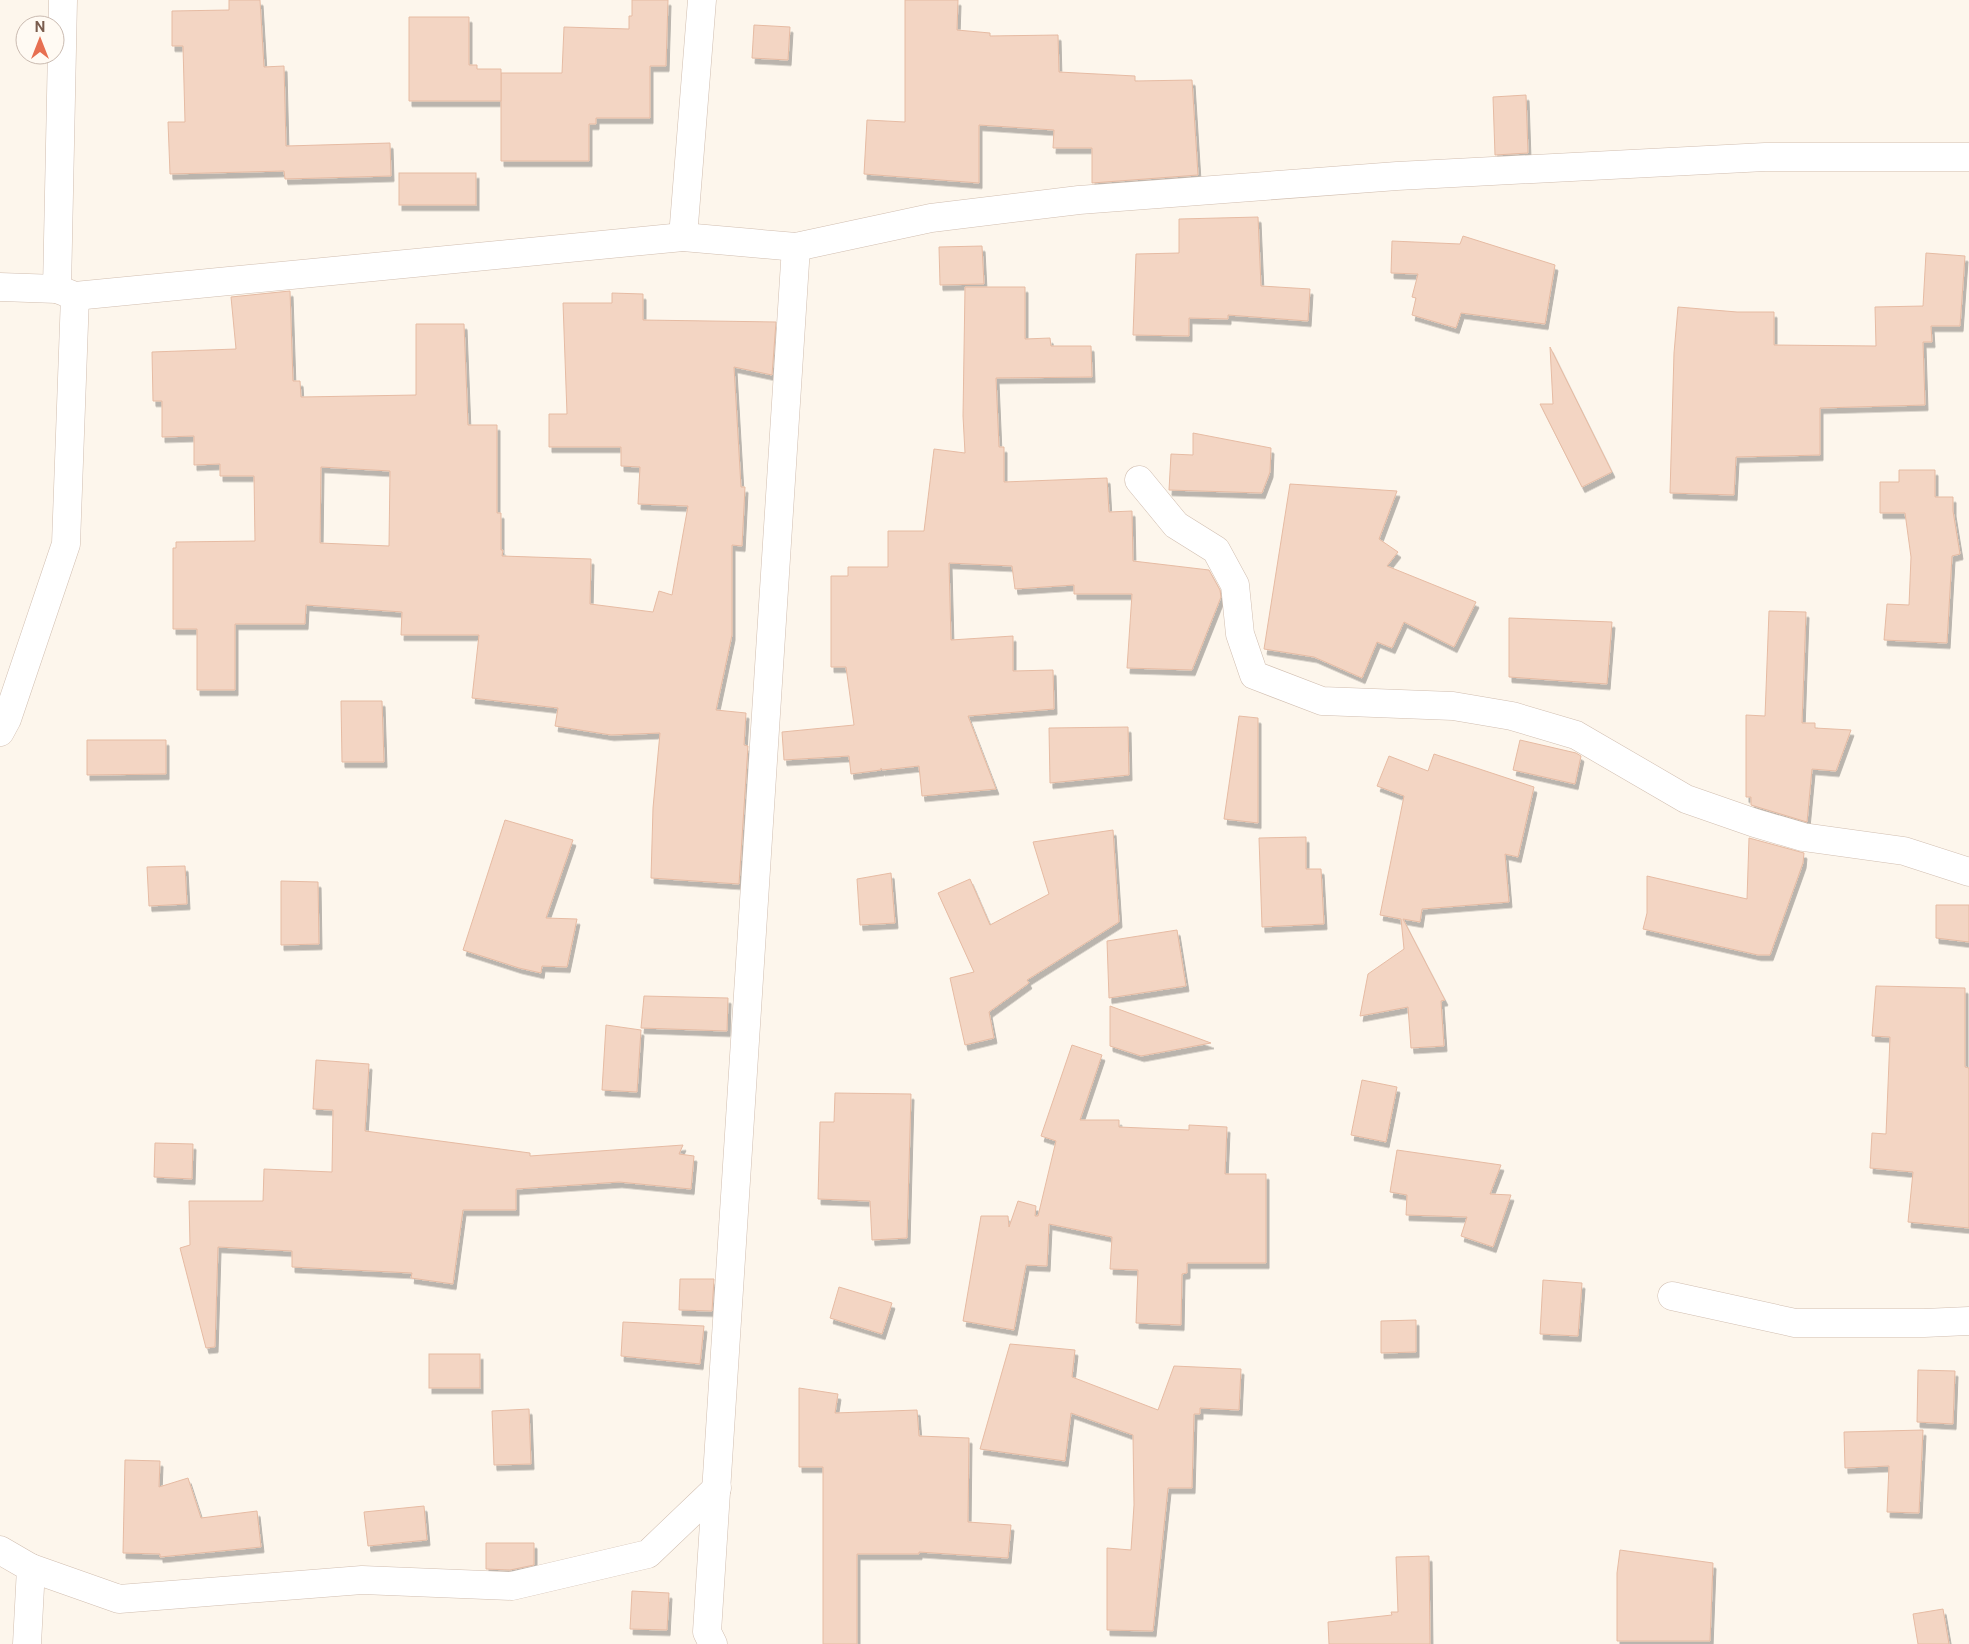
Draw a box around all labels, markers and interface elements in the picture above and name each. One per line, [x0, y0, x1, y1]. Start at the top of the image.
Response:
north arrow [15, 15, 65, 65]
text: N [35, 19, 45, 35]

